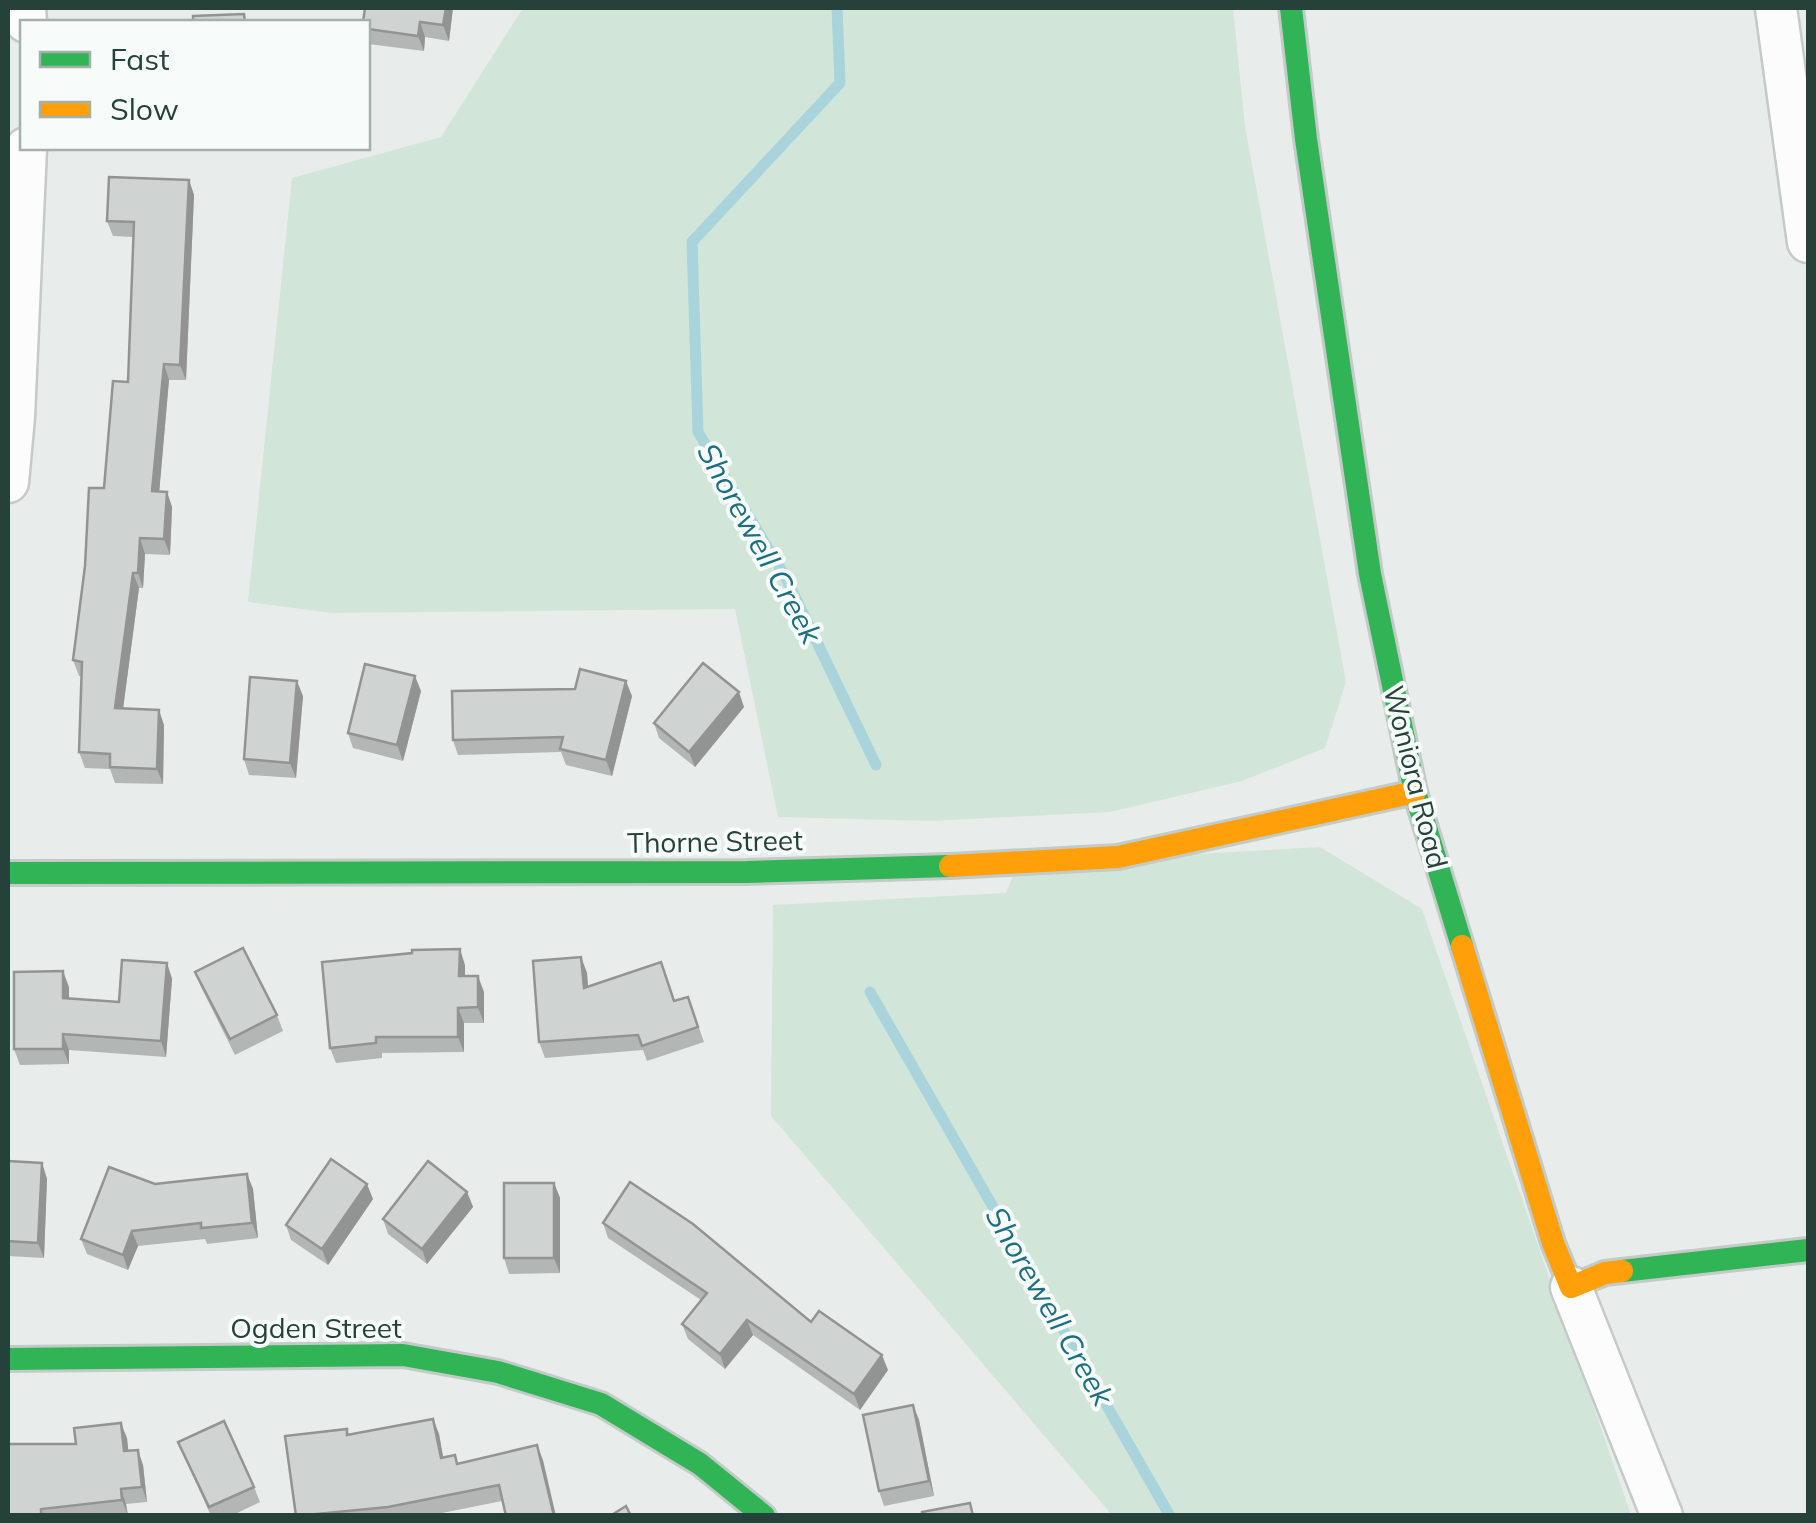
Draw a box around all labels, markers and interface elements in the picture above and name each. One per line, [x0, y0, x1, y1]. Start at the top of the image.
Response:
legend [20, 20, 370, 150]
text: Fast [110, 40, 170, 78]
text: Slow [110, 90, 179, 128]
water label: Shorewell Creek [689, 436, 832, 651]
street label: Woniora Road [1376, 682, 1456, 872]
street label: Thorne Street [627, 822, 803, 860]
water label: Shorewell Creek [978, 1200, 1123, 1414]
street label: Ogden Street [230, 1310, 402, 1345]

